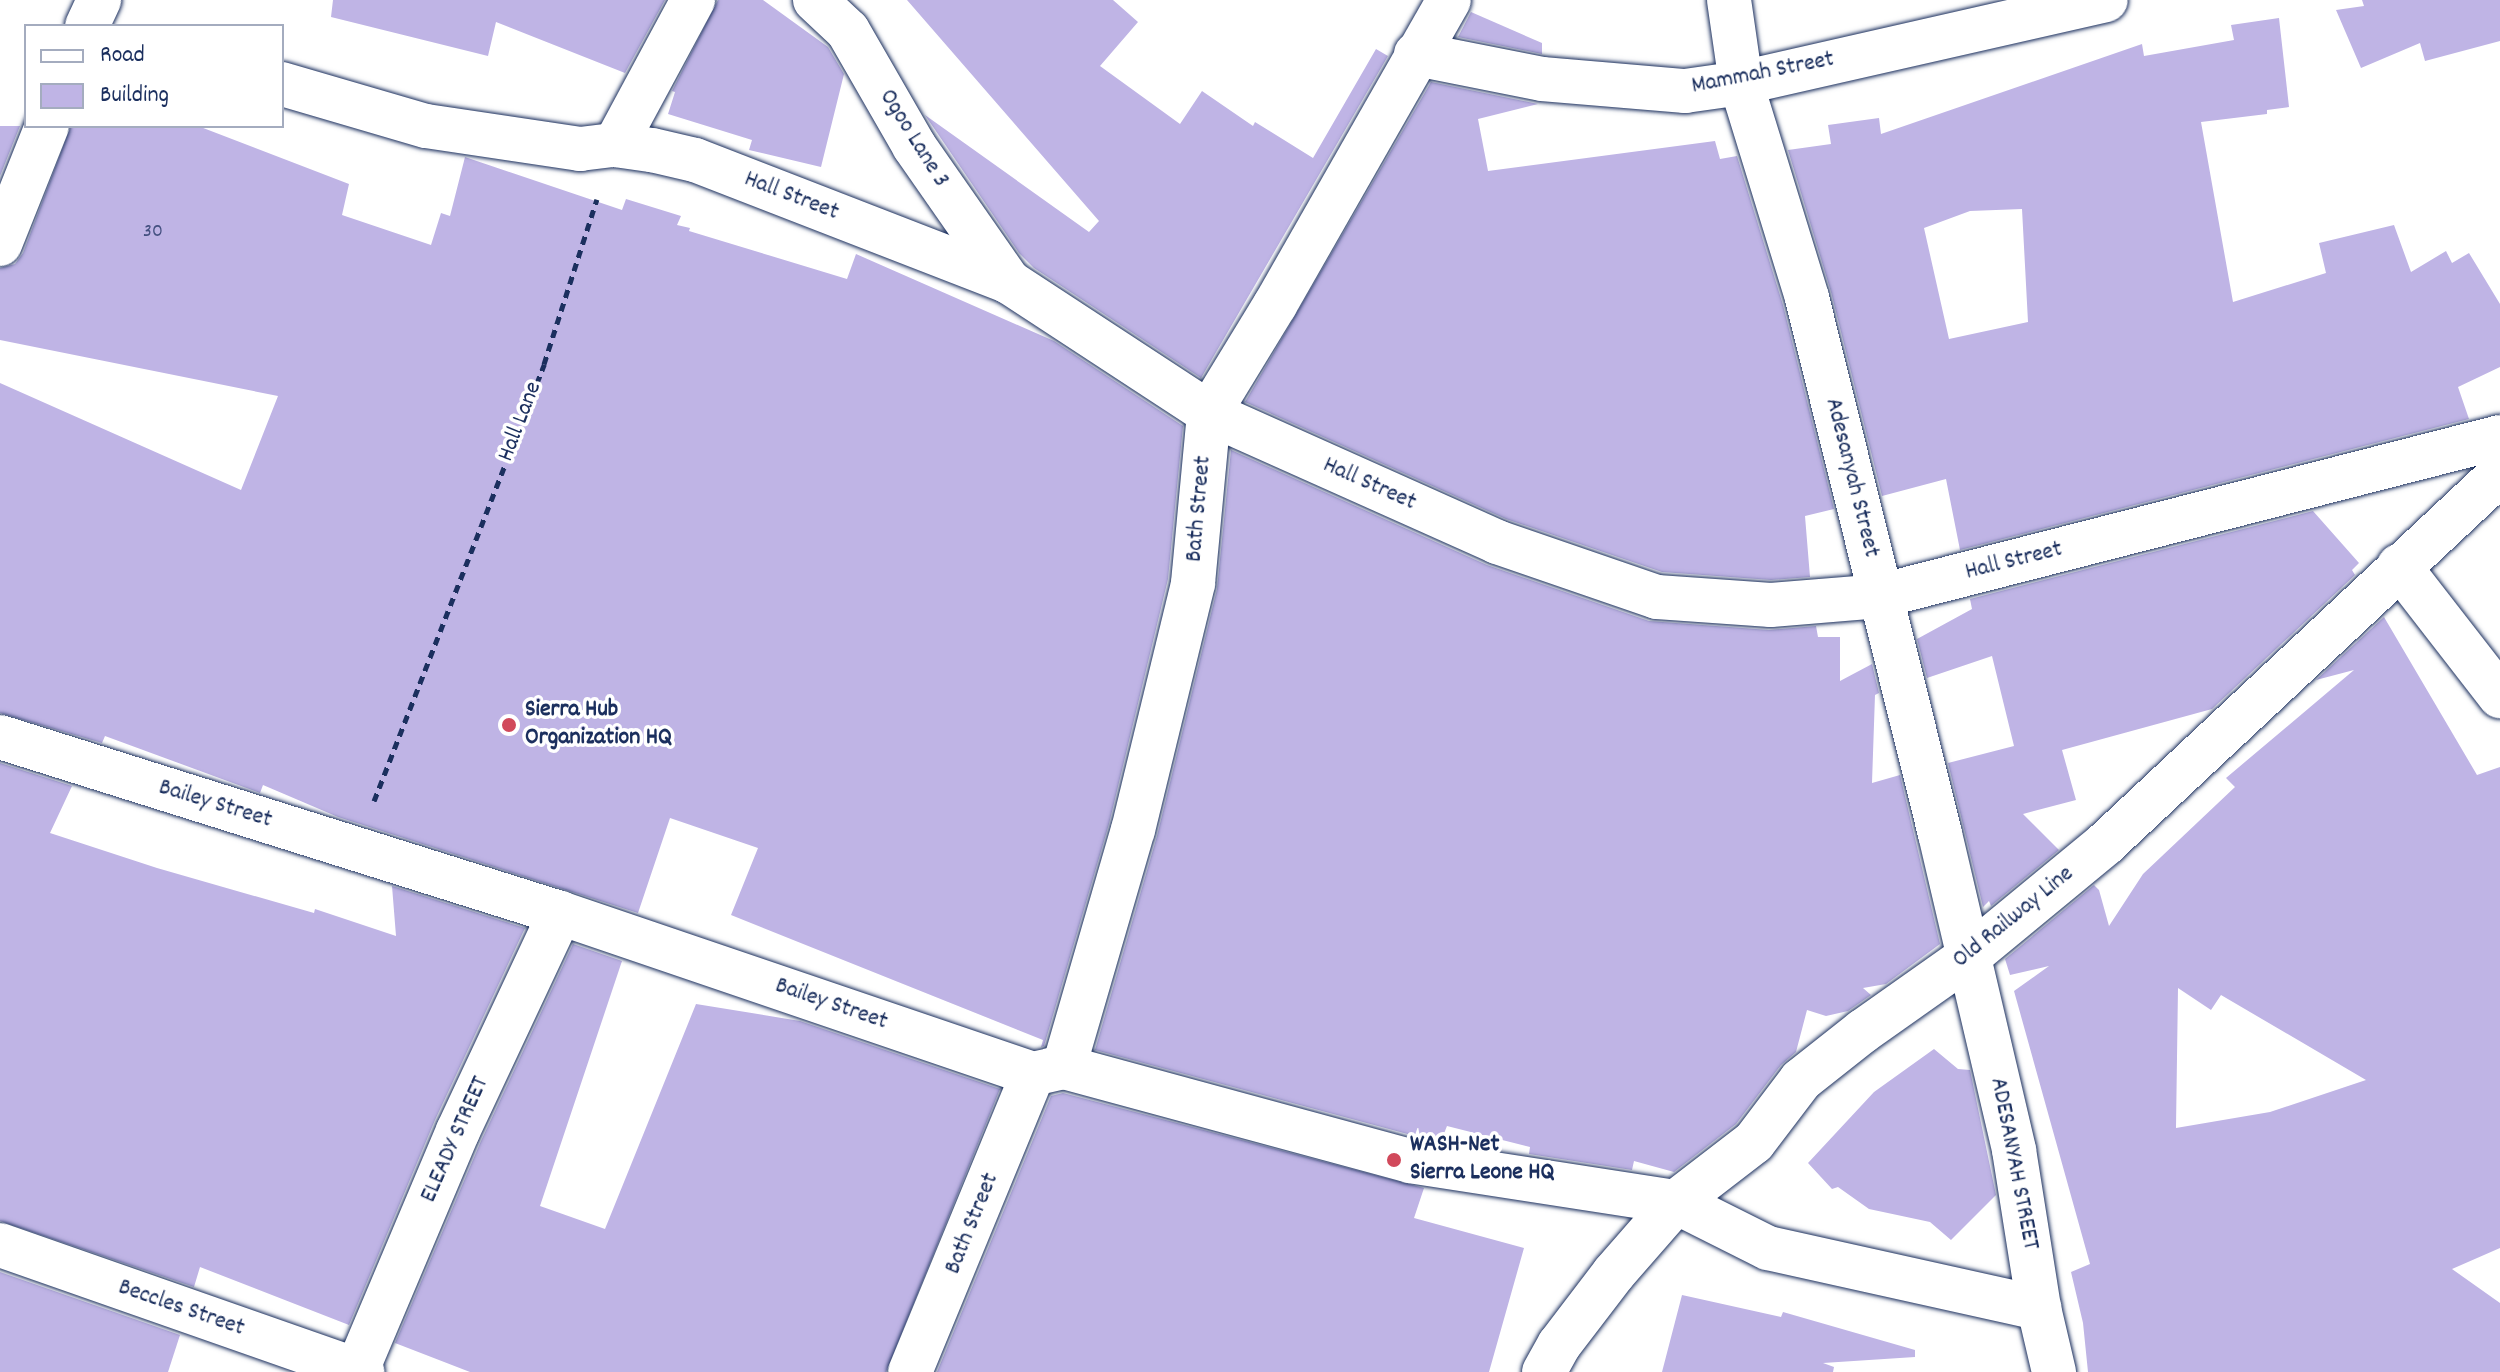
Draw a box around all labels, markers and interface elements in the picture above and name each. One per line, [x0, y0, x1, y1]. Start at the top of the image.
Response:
legend [24, 24, 284, 128]
text: Road [100, 39, 145, 73]
street label: Mammah Street [1689, 46, 1837, 102]
text: Building [100, 79, 169, 113]
street label: Ogoo Lane 3 [872, 85, 954, 193]
street label: Hall Street [740, 166, 842, 228]
house number: 30 [143, 220, 163, 244]
street label: Hall Lane [493, 378, 549, 466]
street label: Adesanyah Street [1817, 395, 1885, 561]
street label: Hall Street [1318, 452, 1420, 518]
street label: Bath Street [1181, 455, 1219, 563]
street label: Hall Street [1963, 536, 2065, 588]
place label: Sierra Hub Organization HQ [525, 697, 672, 753]
marker: Sierra Hub Organization HQ [500, 716, 518, 734]
street label: Bailey Street [155, 774, 275, 836]
street label: Old Railway Line [1948, 861, 2080, 975]
street label: Bailey Street [771, 972, 891, 1038]
street label: ELEADY STREET [415, 1073, 497, 1207]
street label: ADESANYAH STREET [1982, 1075, 2044, 1253]
place label: WASH-Net Sierra Leone HQ [1410, 1132, 1555, 1188]
marker: WASH-Net Sierra Leone HQ [1385, 1151, 1403, 1169]
street label: Bath Street [940, 1169, 1006, 1279]
street label: Beccles Street [114, 1274, 248, 1344]

